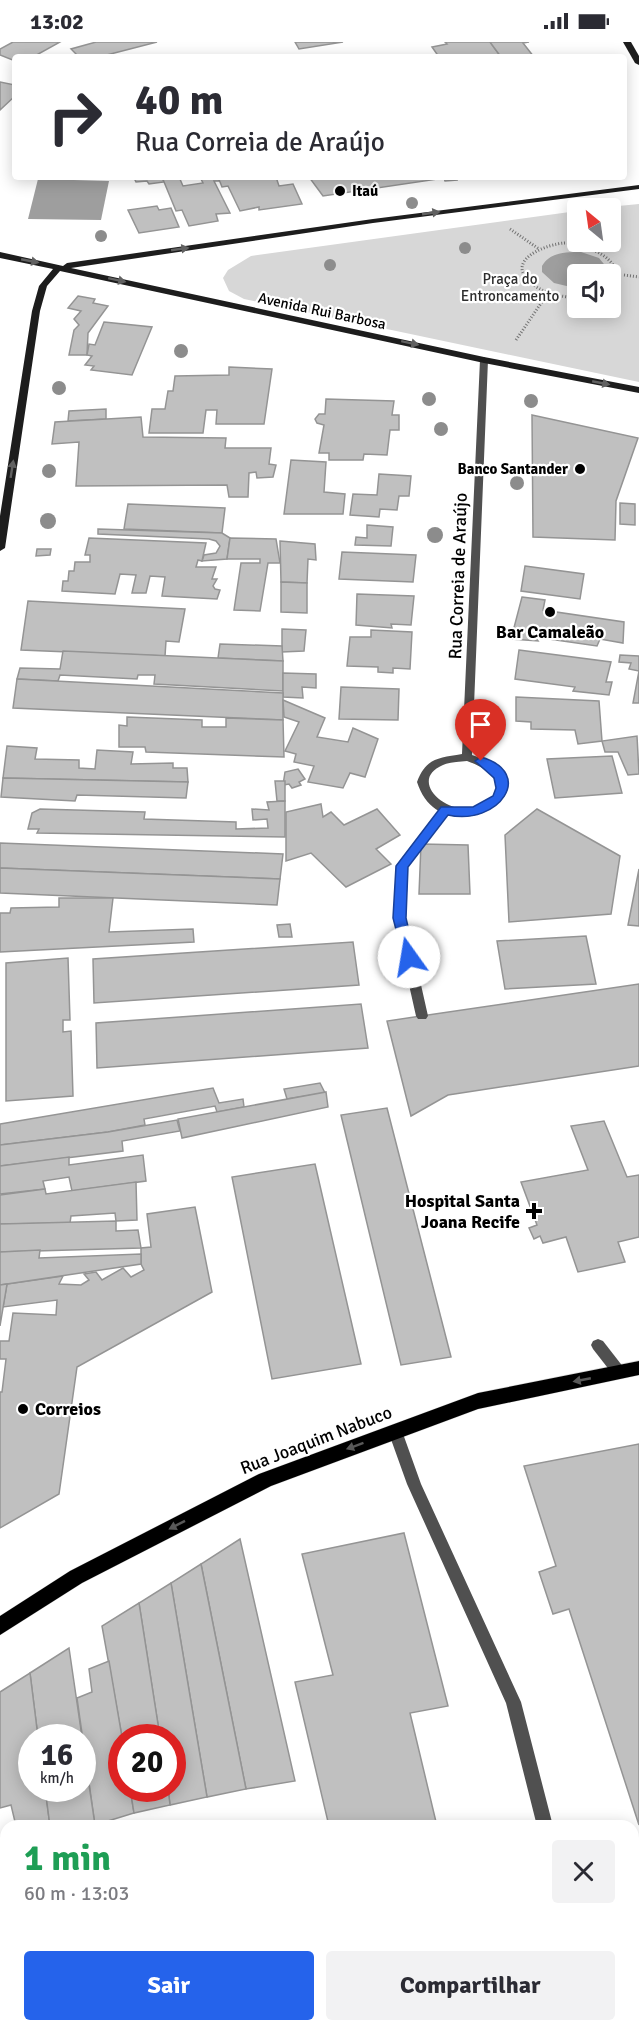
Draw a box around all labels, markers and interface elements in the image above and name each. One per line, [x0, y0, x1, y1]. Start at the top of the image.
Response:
text: 13:02 [30, 8, 84, 35]
text: 40 m [135, 75, 224, 126]
icon: right [36, 78, 114, 156]
text: Rua Correia de Araújo [135, 126, 385, 159]
place label: Itaú [352, 182, 378, 200]
marker: Itaú [333, 184, 347, 198]
north arrow [567, 198, 621, 252]
map controls [567, 198, 621, 318]
one-way arrow [422, 208, 441, 218]
one-way arrow [170, 245, 189, 254]
one-way arrow [20, 257, 39, 266]
button: sound [567, 264, 621, 318]
park label: Praça do Entroncamento [461, 270, 559, 305]
one-way arrow [107, 275, 126, 285]
street label: Avenida Rui Barbosa [256, 289, 388, 333]
one-way arrow [400, 339, 419, 349]
one-way arrow [591, 379, 610, 388]
one-way arrow [8, 459, 17, 478]
place label: Banco Santander [457, 460, 568, 478]
marker: Banco Santander [573, 462, 587, 476]
street label: Rua Correia de Araújo [444, 492, 472, 660]
marker: Bar Camaleão [543, 605, 557, 619]
place label: Bar Camaleão [496, 621, 604, 643]
pin [455, 699, 506, 761]
icon: arrive [464, 708, 497, 741]
position arrow [377, 925, 441, 989]
place label: Hospital Santa Joana Recife [405, 1190, 520, 1233]
marker: Hospital Santa Joana Recife [525, 1202, 543, 1220]
one-way arrow [572, 1376, 591, 1385]
place label: Correios [35, 1398, 101, 1420]
street label: Rua Joaquim Nabuco [237, 1401, 395, 1479]
marker: Correios [16, 1402, 30, 1416]
one-way arrow [346, 1442, 364, 1452]
one-way arrow [168, 1520, 185, 1530]
speed limit sign: 20 [108, 1724, 186, 1802]
text: 16 [41, 1737, 73, 1774]
text: km/h [40, 1769, 74, 1787]
text: 1 min [24, 1836, 111, 1881]
button: close [552, 1840, 615, 1903]
text: 60 m · 13:03 [24, 1881, 129, 1906]
button: Sair [24, 1951, 314, 2020]
button: Compartilhar [326, 1951, 615, 2020]

